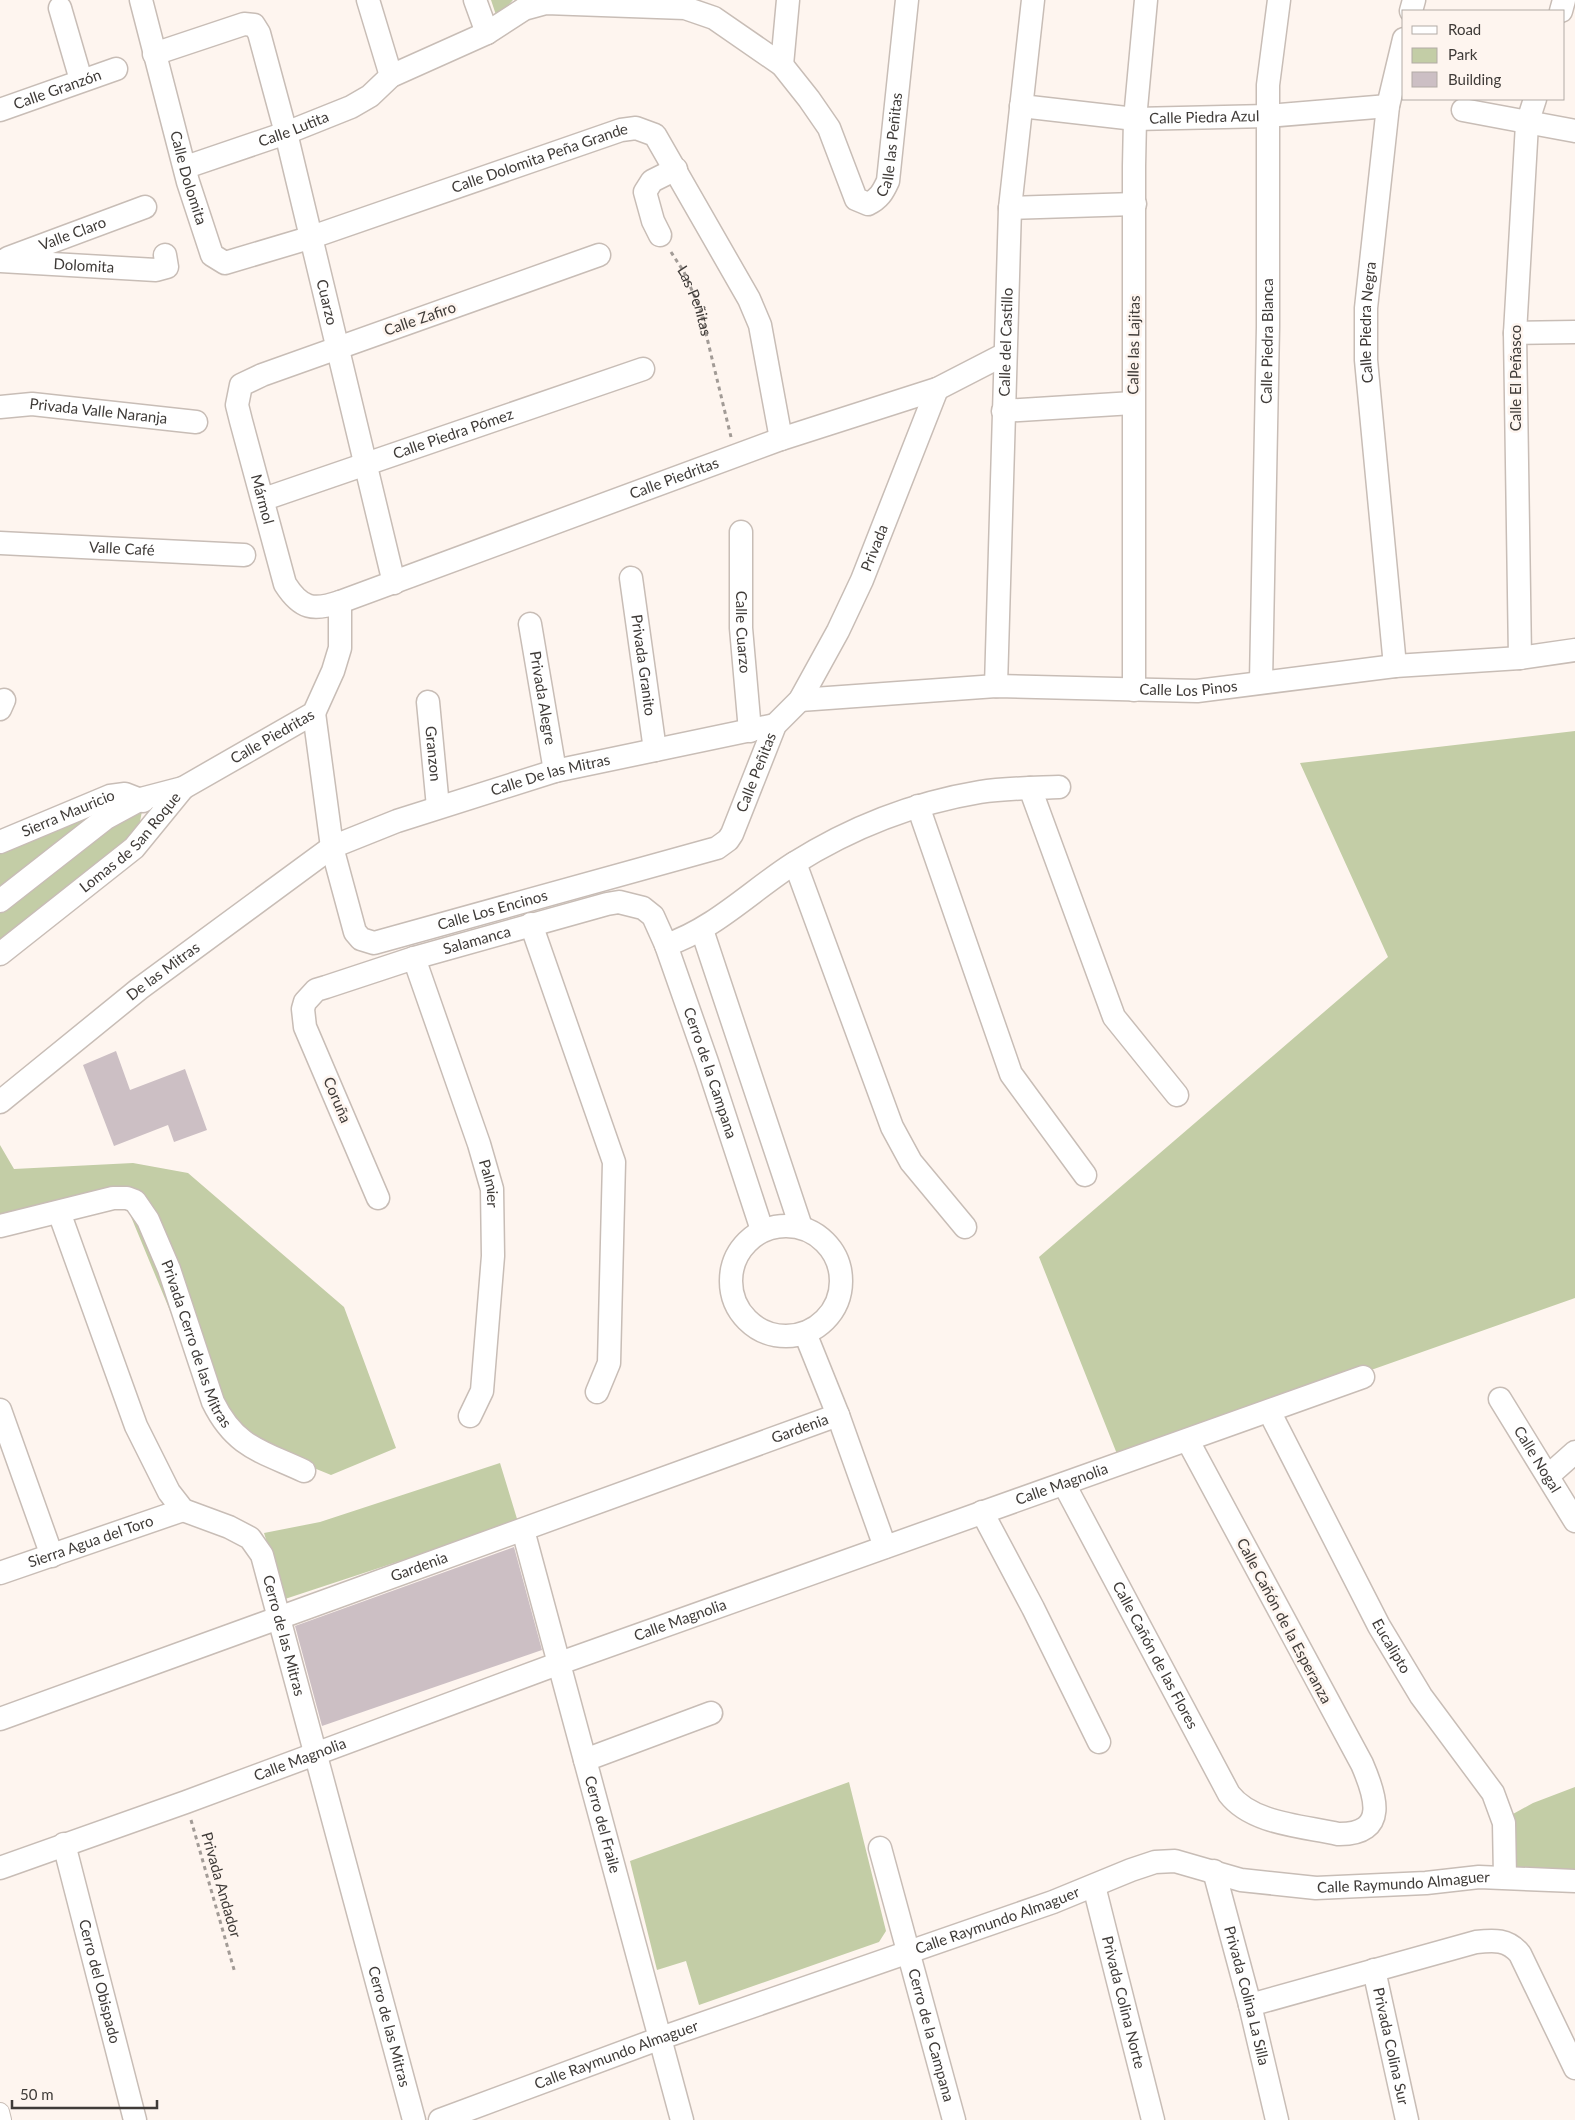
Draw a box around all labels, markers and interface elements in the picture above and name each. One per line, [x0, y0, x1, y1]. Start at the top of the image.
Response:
legend [1402, 10, 1565, 100]
text: Road [1448, 20, 1481, 38]
text: Park [1448, 45, 1478, 63]
street label: Calle Granzón [11, 65, 104, 113]
text: Building [1448, 70, 1501, 88]
street label: Calle las Peñitas [871, 92, 905, 200]
street label: Calle Piedra Azul [1149, 106, 1260, 127]
street label: Calle Lutita [256, 107, 331, 150]
street label: Calle Dolomita Peña Grande [449, 119, 629, 196]
street label: Calle Dolomita [167, 129, 211, 227]
street label: Valle Claro [36, 212, 108, 254]
street label: Dolomita [53, 254, 115, 276]
street label: Calle Piedra Negra [1356, 261, 1379, 384]
street label: Las Peñitas [674, 262, 716, 338]
street label: Cuarzo [313, 277, 342, 327]
street label: Calle Piedra Blanca [1256, 278, 1276, 404]
street label: Calle del Castillo [994, 287, 1016, 397]
street label: Calle las Lajitas [1123, 295, 1143, 395]
street label: Calle Zafiro [381, 297, 458, 339]
street label: Calle El Peñasco [1506, 325, 1524, 431]
street label: Privada Valle Naranja [29, 394, 168, 427]
street label: Calle Piedra Pómez [390, 404, 516, 462]
street label: Calle Piedritas [627, 453, 721, 502]
street label: Mármol [248, 472, 278, 526]
street label: Privada [856, 521, 891, 574]
street label: Valle Café [89, 537, 155, 559]
street label: Calle Cuarzo [733, 591, 755, 674]
street label: Privada Granito [628, 613, 660, 717]
street label: Privada Alegre [527, 650, 560, 746]
street label: Calle Los Pinos [1139, 676, 1238, 699]
street label: Calle Piedritas [227, 705, 317, 767]
street label: Granzon [422, 725, 446, 782]
street label: Calle Peñitas [732, 730, 779, 815]
street label: Calle De las Mitras [488, 750, 611, 799]
street label: Sierra Mauricio [18, 785, 116, 840]
street label: Lomas de San Roque [75, 788, 184, 896]
street label: Calle Los Encinos [435, 885, 549, 933]
street label: Salamanca [441, 921, 512, 957]
street label: De las Mitras [122, 938, 203, 1004]
street label: Cerro de la Campana [681, 1005, 741, 1141]
street label: Coruña [320, 1074, 356, 1125]
street label: Palmier [476, 1157, 502, 1208]
street label: Privada Cerro de las Mitras [158, 1257, 236, 1431]
street label: Gardenia [769, 1409, 831, 1446]
street label: Calle Nogal [1511, 1422, 1565, 1496]
street label: Calle Magnolia [1013, 1459, 1110, 1508]
street label: Sierra Agua del Toro [25, 1511, 155, 1571]
street label: Calle Cañón de la Esperanza [1234, 1535, 1336, 1706]
street label: Gardenia [388, 1547, 450, 1585]
street label: Cerro de las Mitras [260, 1573, 309, 1698]
street label: Calle Cañón de las Flores [1109, 1578, 1203, 1732]
street label: Calle Magnolia [631, 1595, 729, 1644]
street label: Eucalipto [1369, 1615, 1415, 1676]
street label: Calle Magnolia [251, 1733, 348, 1784]
street label: Cerro del Fraile [582, 1774, 625, 1875]
street label: Privada Andador [198, 1830, 246, 1940]
street label: Calle Raymundo Almaguer [1317, 1867, 1491, 1896]
street label: Calle Raymundo Almaguer [913, 1882, 1082, 1957]
street label: Cerro del Obispado [76, 1917, 125, 2045]
street label: Privada Colina La Silla [1221, 1924, 1274, 2067]
street label: Privada Colina Norte [1099, 1934, 1150, 2071]
street label: Cerro de las Mitras [365, 1964, 415, 2089]
street label: Cerro de la Campana [905, 1966, 959, 2104]
street label: Privada Colina Sur [1370, 1986, 1414, 2107]
street label: Calle Raymundo Almaguer [532, 2016, 701, 2092]
scale bar [12, 2078, 158, 2110]
text: 50 m [20, 2085, 54, 2103]

